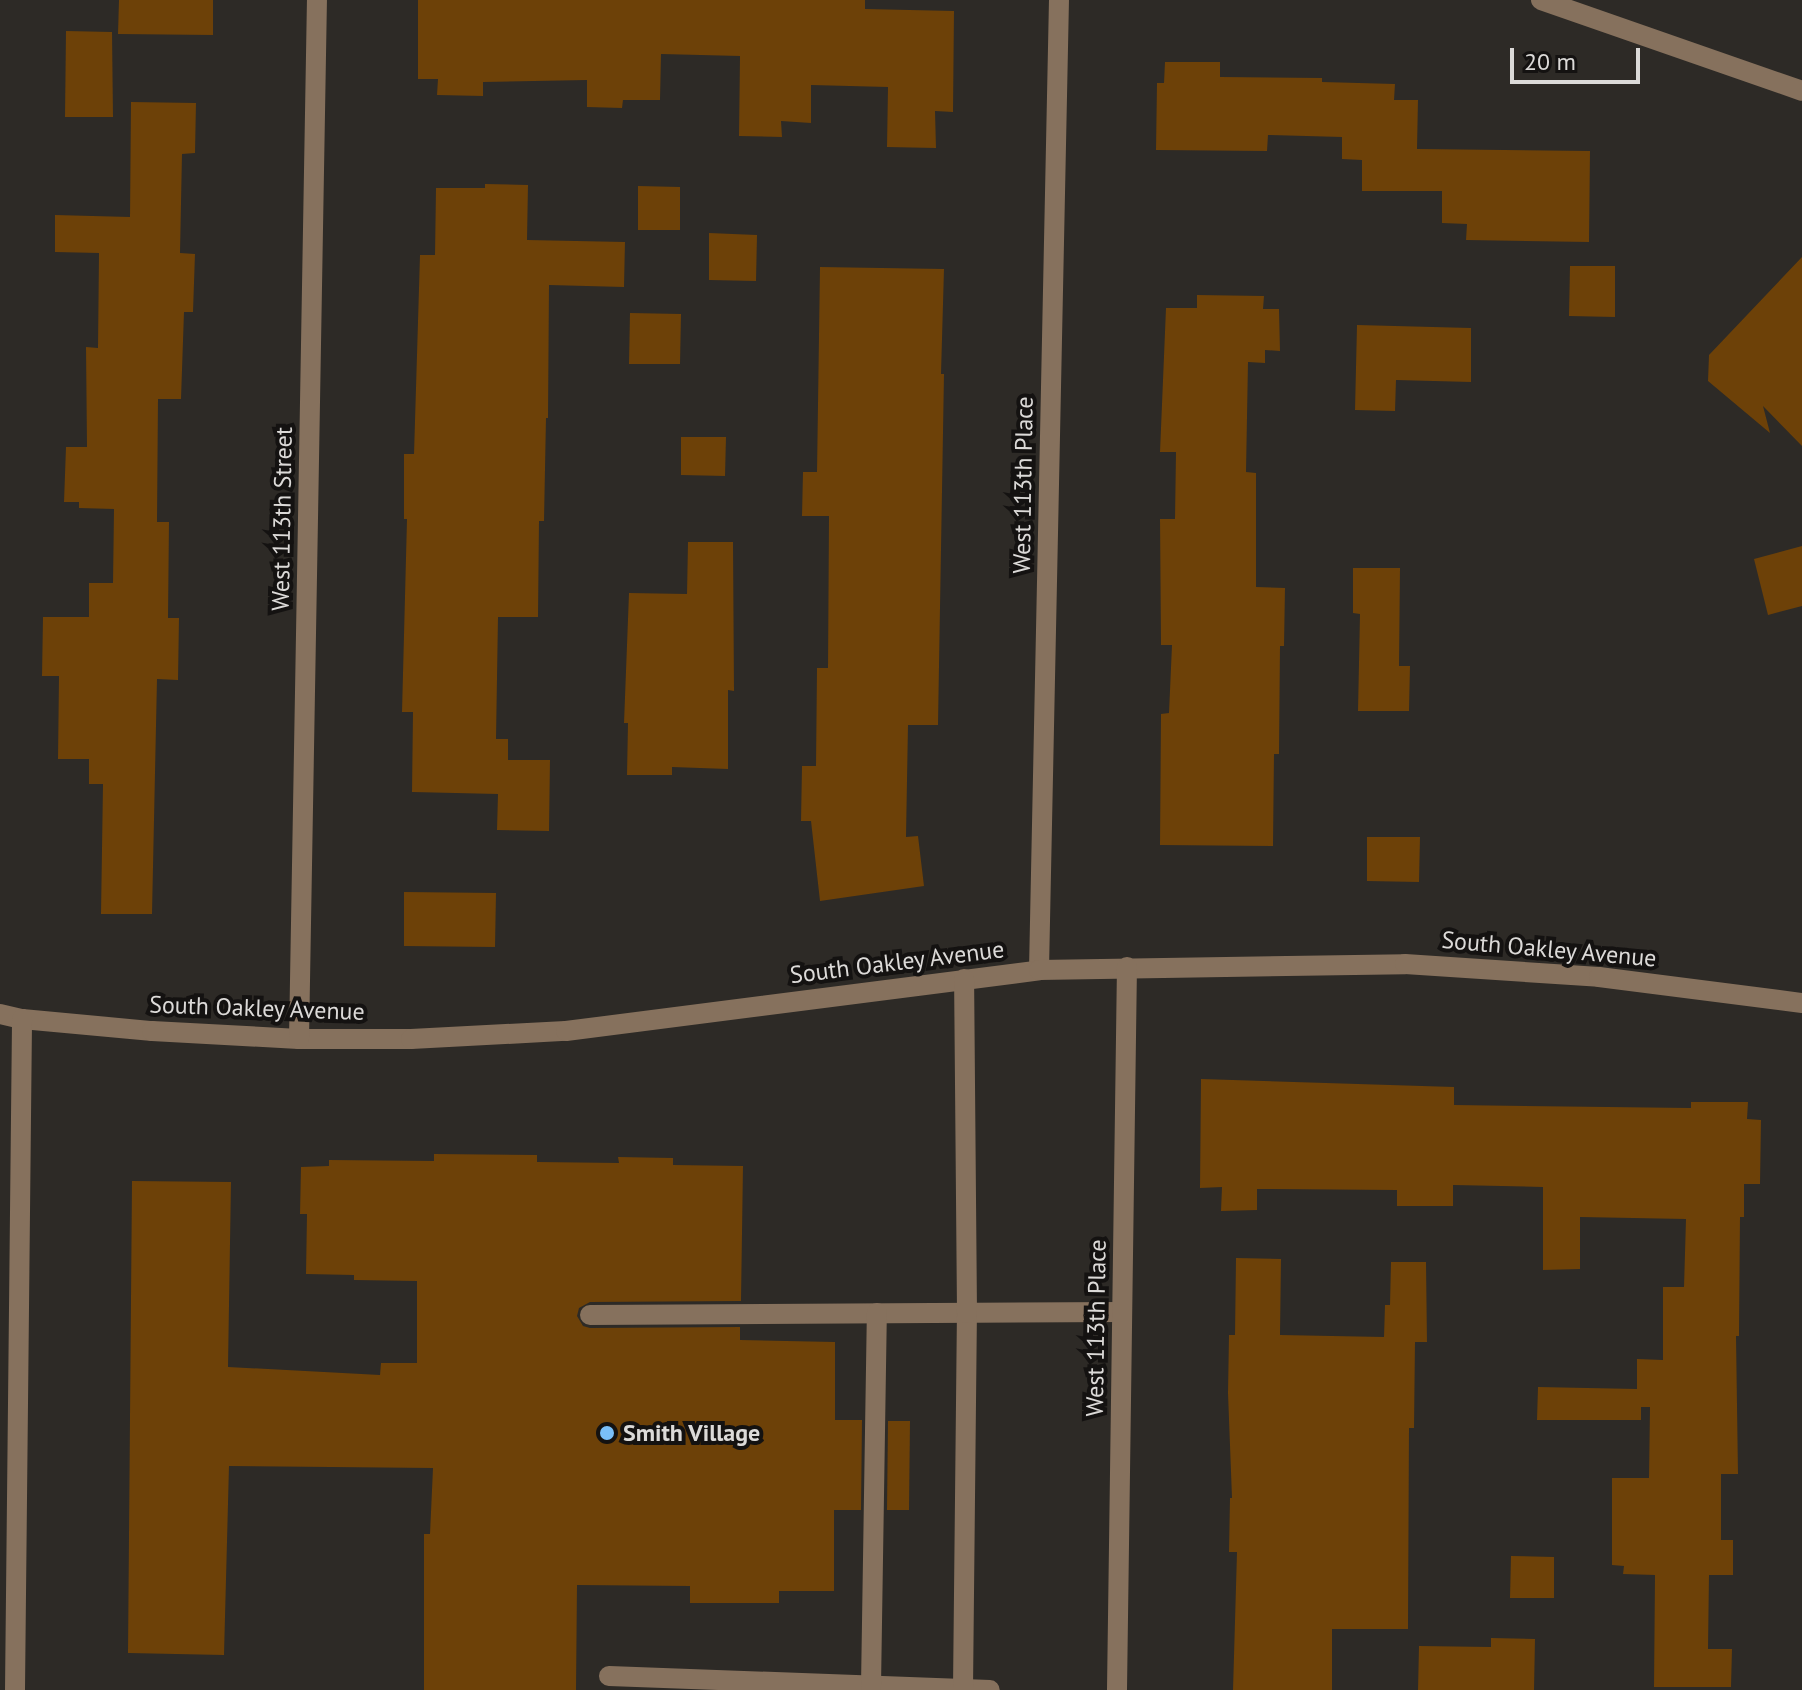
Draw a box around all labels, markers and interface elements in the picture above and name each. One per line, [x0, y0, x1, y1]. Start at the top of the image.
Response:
scale bar [1514, 32, 1644, 82]
text: 20 m [1524, 46, 1576, 77]
street label: West 113th Place [1007, 396, 1039, 574]
street label: West 113th Street [266, 427, 298, 611]
street label: South Oakley Avenue [1440, 925, 1658, 973]
street label: South Oakley Avenue [787, 934, 1007, 990]
street label: South Oakley Avenue [148, 990, 366, 1026]
street label: West 113th Place [1080, 1239, 1112, 1417]
place label: Smith Village [623, 1419, 761, 1447]
marker: Smith Village [598, 1424, 616, 1442]

